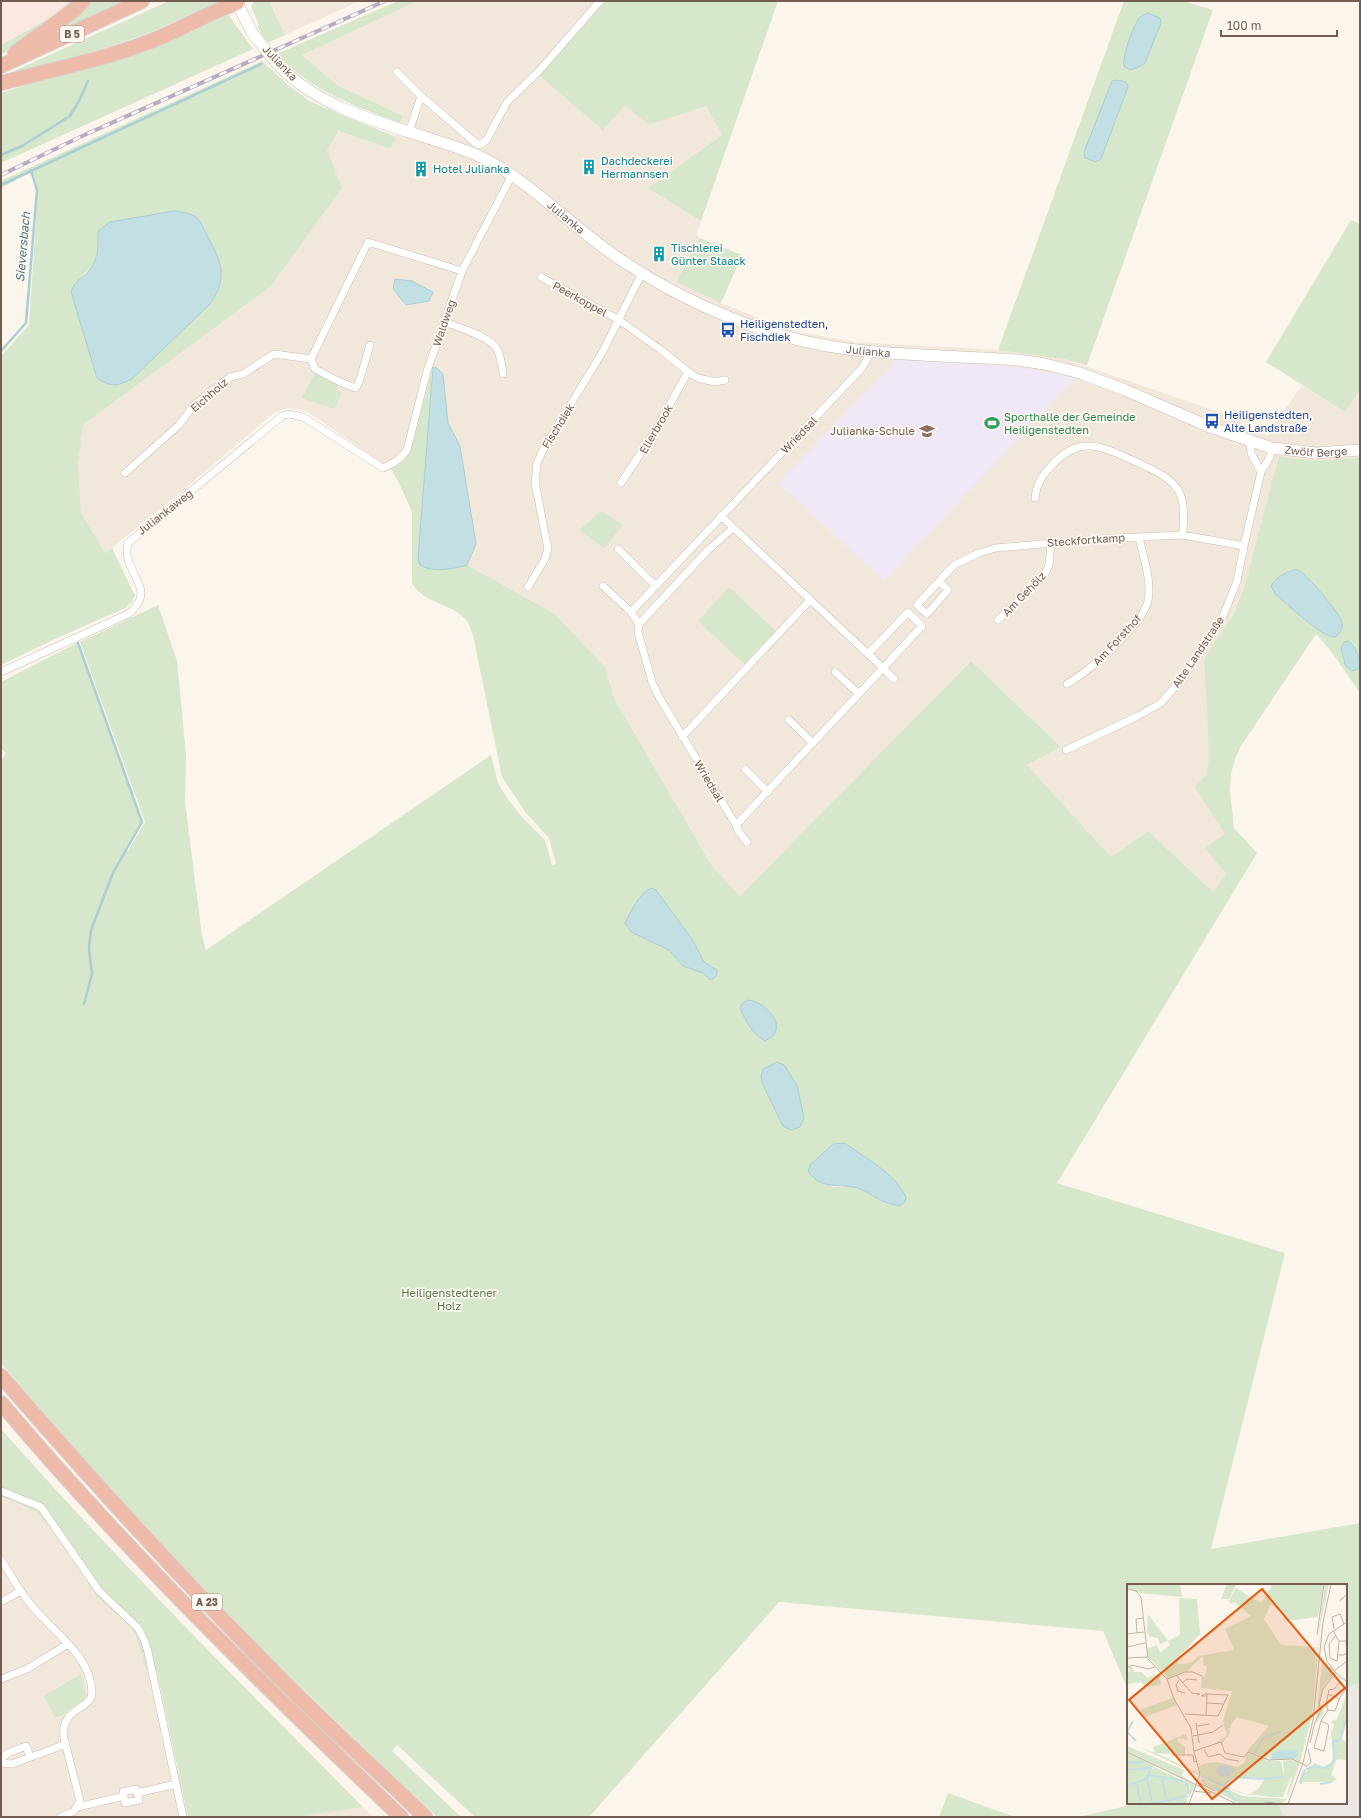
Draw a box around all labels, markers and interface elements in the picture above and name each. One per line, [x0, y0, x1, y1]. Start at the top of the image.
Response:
scale bar [1221, 12, 1337, 38]
text: 100 m [1227, 18, 1261, 33]
road number: B 5 [60, 26, 84, 42]
street label: Julianka [260, 42, 301, 83]
place label: Dachdeckerei Hermannsen [601, 154, 673, 180]
building icon: Dachdeckerei Hermannsen [580, 158, 598, 176]
building icon: Hotel Julianka [412, 160, 430, 178]
place label: Hotel Julianka [433, 162, 510, 175]
street label: Julianka [545, 198, 587, 236]
water label: Sieversbach [12, 211, 33, 283]
place label: Tischlerei Günter Staack [671, 241, 746, 267]
building icon: Tischlerei Günter Staack [650, 245, 668, 263]
street label: Peerkoppel [551, 278, 610, 319]
street label: Waldweg [429, 298, 458, 348]
place label: Heiligenstedten, Fischdiek [740, 317, 828, 343]
bus stop icon: Heiligenstedten, Fischdiek [719, 321, 737, 339]
street label: Julianka [845, 342, 891, 359]
street label: Eichholz [187, 375, 230, 414]
street label: Fischdiek [539, 401, 576, 451]
street label: Ellerbrook [636, 402, 675, 456]
place label: Heiligenstedten, Alte Landstraße [1224, 408, 1312, 434]
place label: Sporthalle der Gemeinde Heiligenstedten [1004, 410, 1136, 436]
bus stop icon: Heiligenstedten, Alte Landstraße [1203, 412, 1221, 430]
street label: Wriedsal [778, 413, 820, 456]
sports icon: Sporthalle der Gemeinde Heiligenstedten [983, 414, 1001, 432]
school or university icon: Julianka-Schule [918, 422, 936, 440]
place label: Julianka-Schule [830, 424, 915, 437]
street label: Zwölf Berge [1284, 442, 1348, 459]
street label: Juliankaweg [135, 486, 195, 537]
street label: Steckfortkamp [1047, 530, 1126, 549]
street label: Am Gehölz [999, 569, 1048, 619]
street label: Am Forsthof [1090, 612, 1143, 668]
street label: Alte Landstraße [1169, 613, 1226, 690]
street label: Wriedsal [692, 758, 727, 804]
park label: Heiligenstedtener Holz [401, 1286, 498, 1312]
inset map [1127, 1584, 1347, 1804]
road number: A 23 [192, 1594, 222, 1610]

